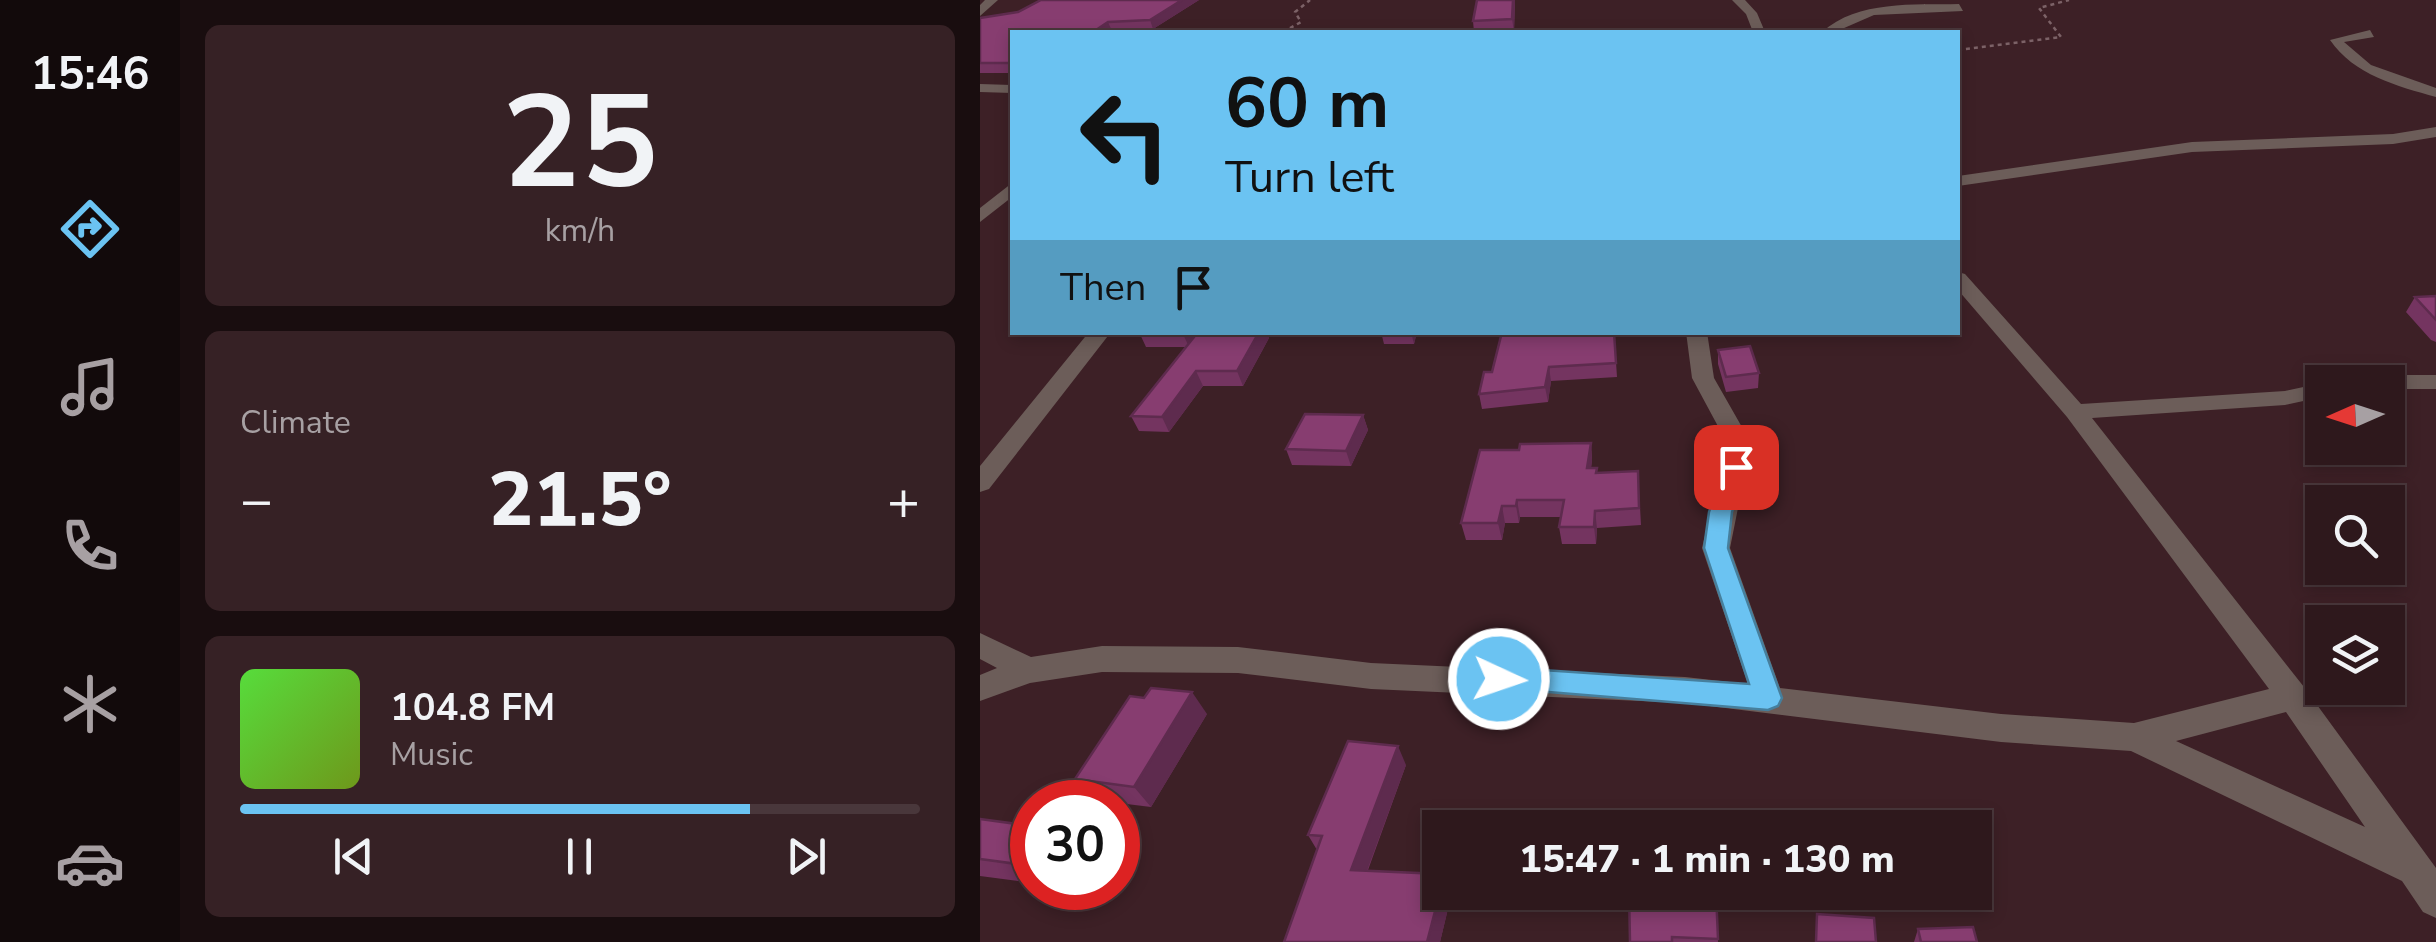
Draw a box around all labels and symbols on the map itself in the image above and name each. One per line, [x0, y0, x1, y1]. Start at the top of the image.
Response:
north arrow [2305, 365, 2405, 465]
pin [1694, 425, 1779, 510]
position arrow [1447, 627, 1551, 731]
speed limit sign: 30 [1010, 780, 1140, 910]

